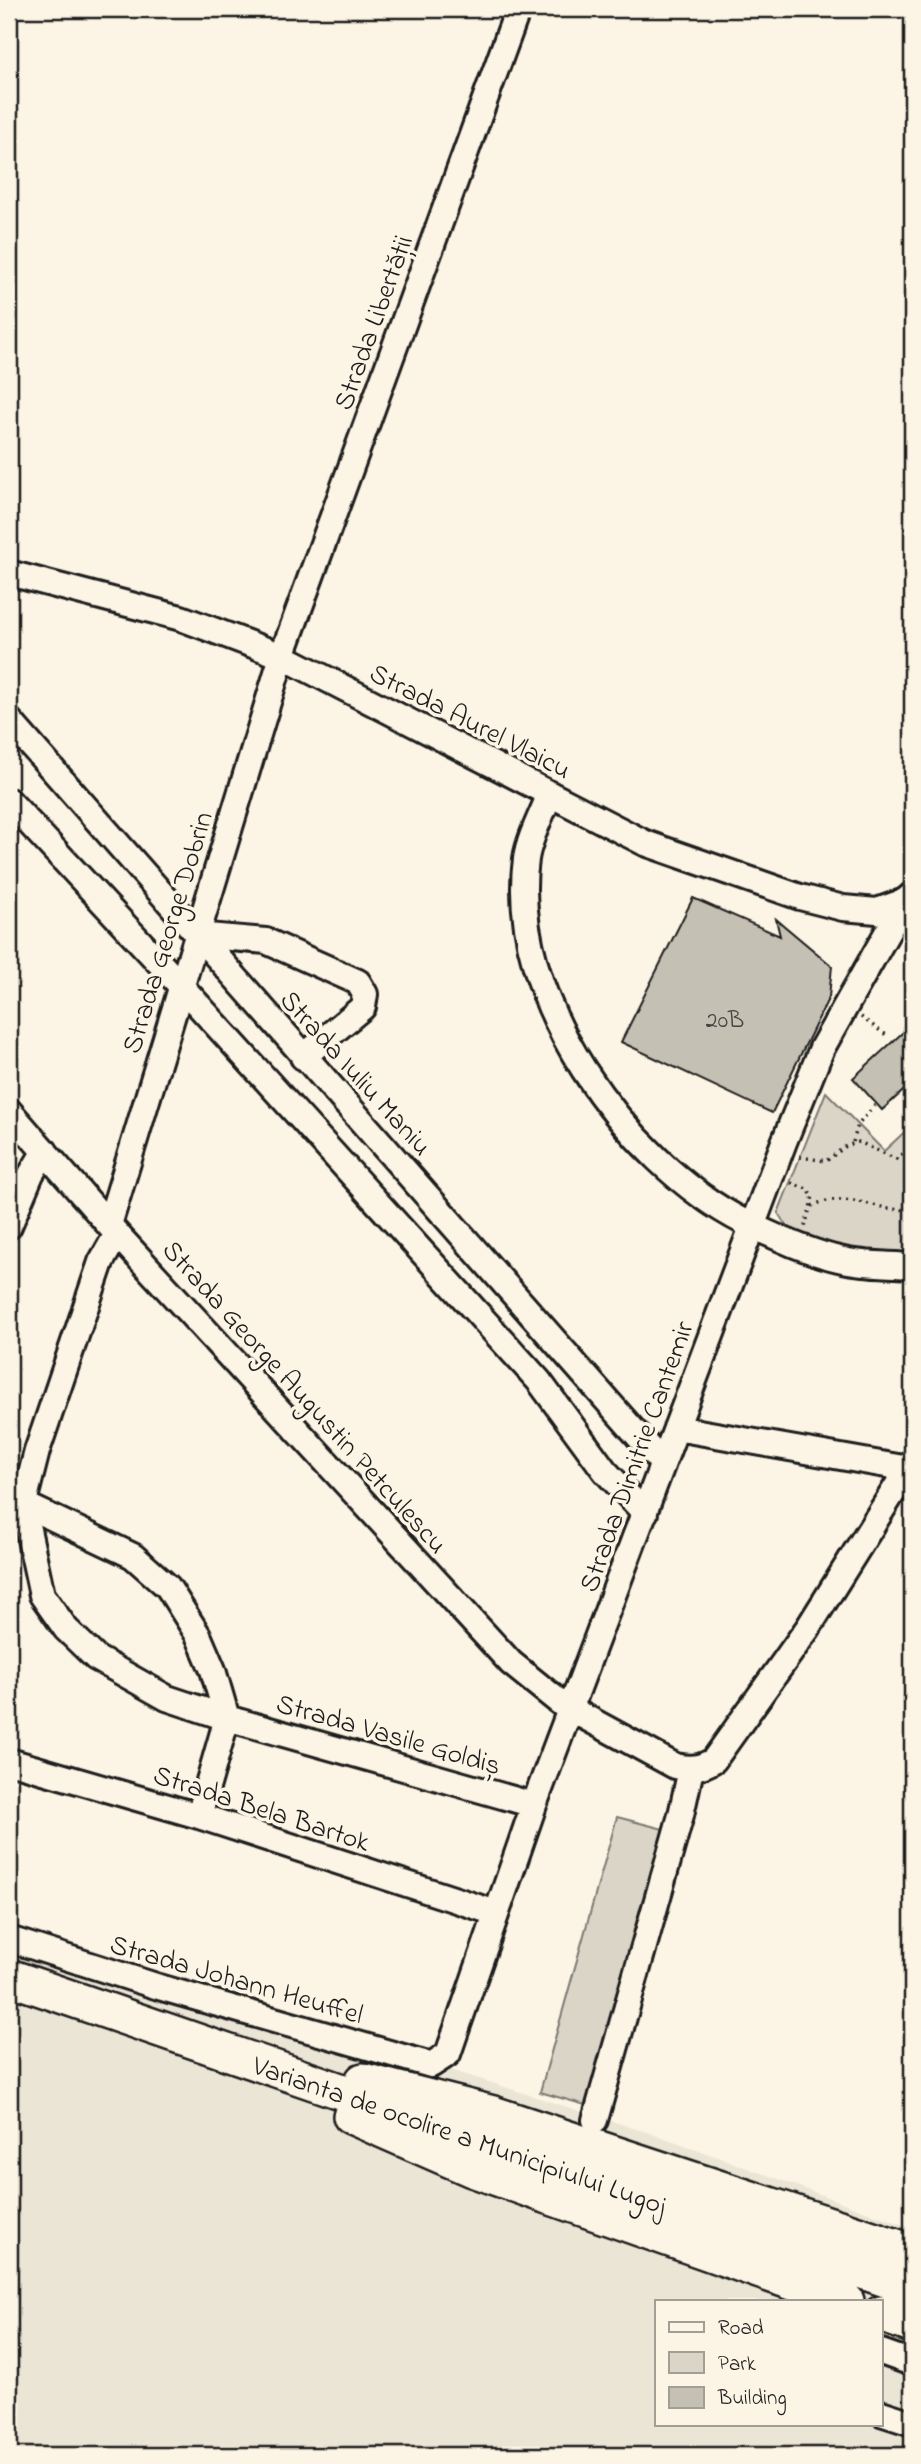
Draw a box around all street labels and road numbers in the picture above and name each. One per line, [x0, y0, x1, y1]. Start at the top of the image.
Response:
street label: Strada Libertății [325, 230, 426, 416]
street label: Strada Aurel Vlaicu [361, 655, 577, 792]
street label: Strada George Dobrin [113, 807, 226, 1059]
street label: Strada Iuliu Maniu [269, 982, 440, 1167]
street label: Strada George Augustin Petculescu [151, 1232, 456, 1565]
street label: Strada Dimitrie Cantemir [570, 1316, 707, 1598]
street label: Strada Vasile Goldiș [271, 1685, 505, 1788]
street label: Strada Bela Bartok [147, 1756, 375, 1865]
street label: Strada Johann Heuffel [105, 1926, 367, 2037]
street label: Varianta de ocolire a Municipiului Lugoj [246, 2047, 673, 2228]

